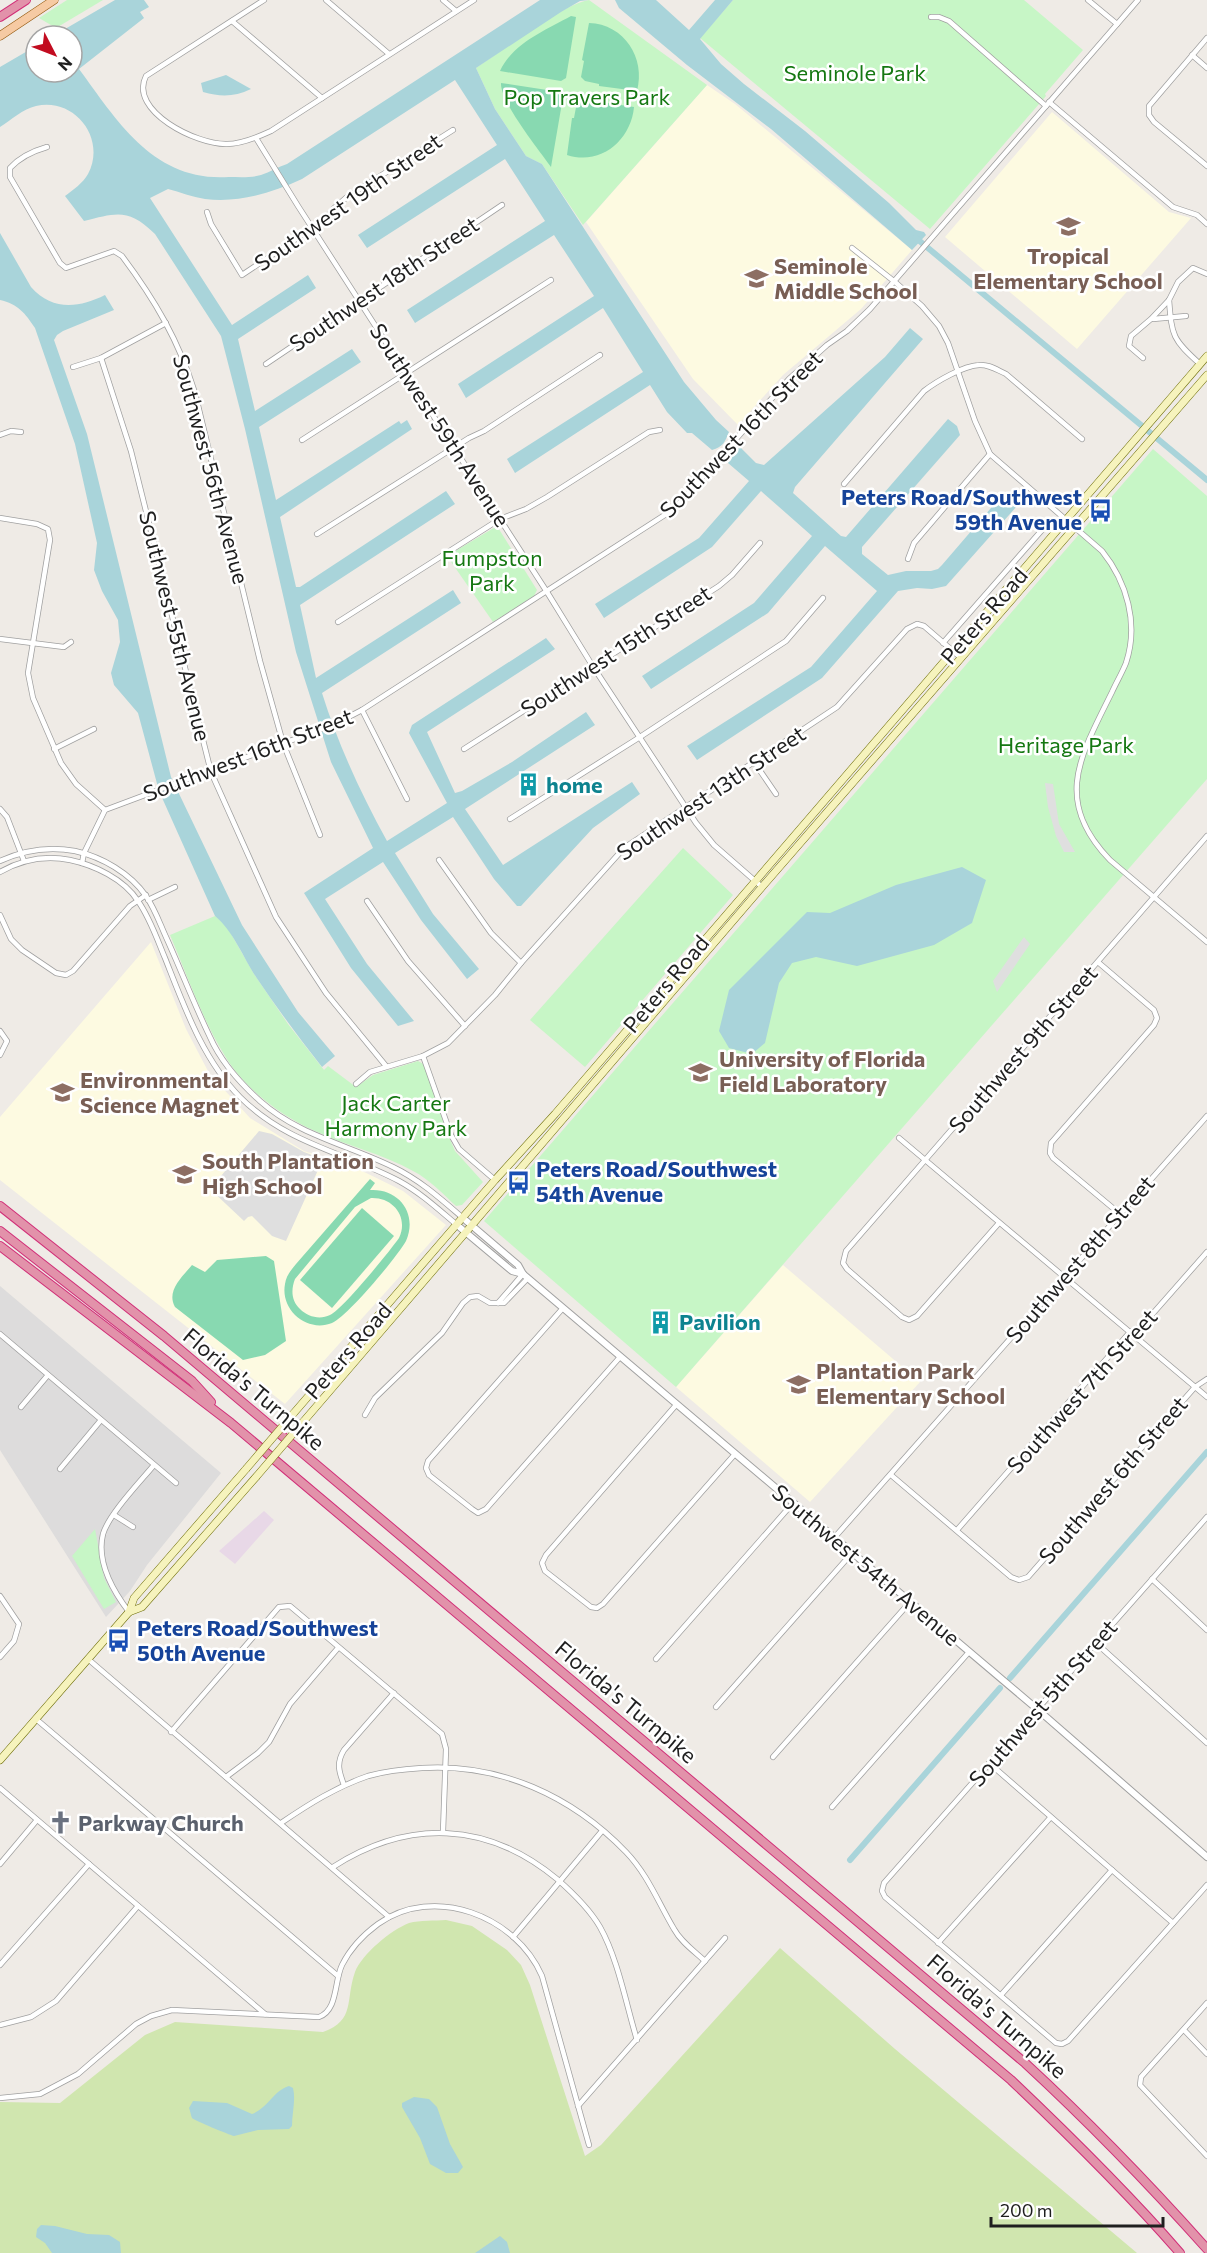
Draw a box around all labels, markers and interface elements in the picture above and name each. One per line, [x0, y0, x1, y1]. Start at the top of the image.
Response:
north arrow [24, 24, 84, 84]
text: N [54, 54, 77, 75]
park label: Seminole Park [784, 59, 926, 86]
park label: Pop Travers Park [503, 83, 671, 110]
street label: Southwest 19th Street [249, 127, 447, 276]
street label: Southwest 18th Street [284, 210, 483, 357]
school or university icon: Tropical Elementary School [1055, 214, 1081, 240]
place label: Tropical Elementary School [973, 242, 1163, 294]
place label: Seminole Middle School [774, 252, 918, 304]
school or university icon: Seminole Middle School [743, 266, 769, 292]
street label: Southwest 59th Avenue [365, 318, 516, 531]
street label: Southwest 16th Street [654, 344, 828, 523]
street label: Southwest 56th Avenue [168, 351, 255, 587]
place label: Peters Road/Southwest 59th Avenue [841, 483, 1082, 535]
bus stop icon: Peters Road/Southwest 59th Avenue [1087, 497, 1113, 523]
street label: Southwest 55th Avenue [134, 508, 217, 744]
park label: Fumpston Park [441, 544, 543, 596]
street label: Peters Road [934, 562, 1033, 670]
street label: Southwest 15th Street [515, 579, 716, 722]
street label: Southwest 16th Street [139, 702, 357, 807]
street label: Southwest 13th Street [611, 719, 810, 866]
park label: Heritage Park [998, 731, 1134, 758]
place label: home [546, 771, 603, 798]
building icon: home [515, 772, 541, 798]
street label: Peters Road [617, 929, 714, 1038]
street label: Southwest 9th Street [943, 959, 1103, 1138]
place label: University of Florida Field Laboratory [719, 1045, 925, 1097]
school or university icon: University of Florida Field Laboratory [688, 1059, 714, 1085]
place label: Environmental Science Magnet [80, 1066, 239, 1118]
school or university icon: Environmental Science Magnet [49, 1080, 75, 1106]
park label: Jack Carter Harmony Park [324, 1089, 468, 1141]
place label: South Plantation High School [202, 1147, 374, 1199]
place label: Peters Road/Southwest 54th Avenue [536, 1155, 777, 1207]
school or university icon: South Plantation High School [171, 1161, 197, 1187]
bus stop icon: Peters Road/Southwest 54th Avenue [505, 1169, 531, 1195]
street label: Southwest 8th Street [1000, 1169, 1160, 1348]
street label: Peters Road [298, 1297, 397, 1405]
street label: Southwest 7th Street [1001, 1303, 1162, 1478]
place label: Pavilion [679, 1308, 761, 1335]
building icon: Pavilion [648, 1309, 674, 1335]
street label: Florida's Turnpike [178, 1322, 331, 1456]
place label: Plantation Park Elementary School [816, 1357, 1005, 1409]
school or university icon: Plantation Park Elementary School [785, 1371, 811, 1397]
street label: Southwest 6th Street [1033, 1390, 1193, 1569]
street label: Southwest 54th Avenue [767, 1478, 966, 1651]
place label: Peters Road/Southwest 50th Avenue [137, 1614, 378, 1666]
street label: Southwest 5th Street [963, 1614, 1122, 1792]
bus stop icon: Peters Road/Southwest 50th Avenue [106, 1628, 132, 1654]
street label: Florida's Turnpike [550, 1635, 703, 1769]
place label: Parkway Church [78, 1809, 244, 1836]
church icon: Parkway Church [47, 1810, 73, 1836]
street label: Florida's Turnpike [922, 1948, 1073, 2084]
scale bar [991, 2190, 1164, 2228]
text: 200 m [1000, 2199, 1053, 2221]

